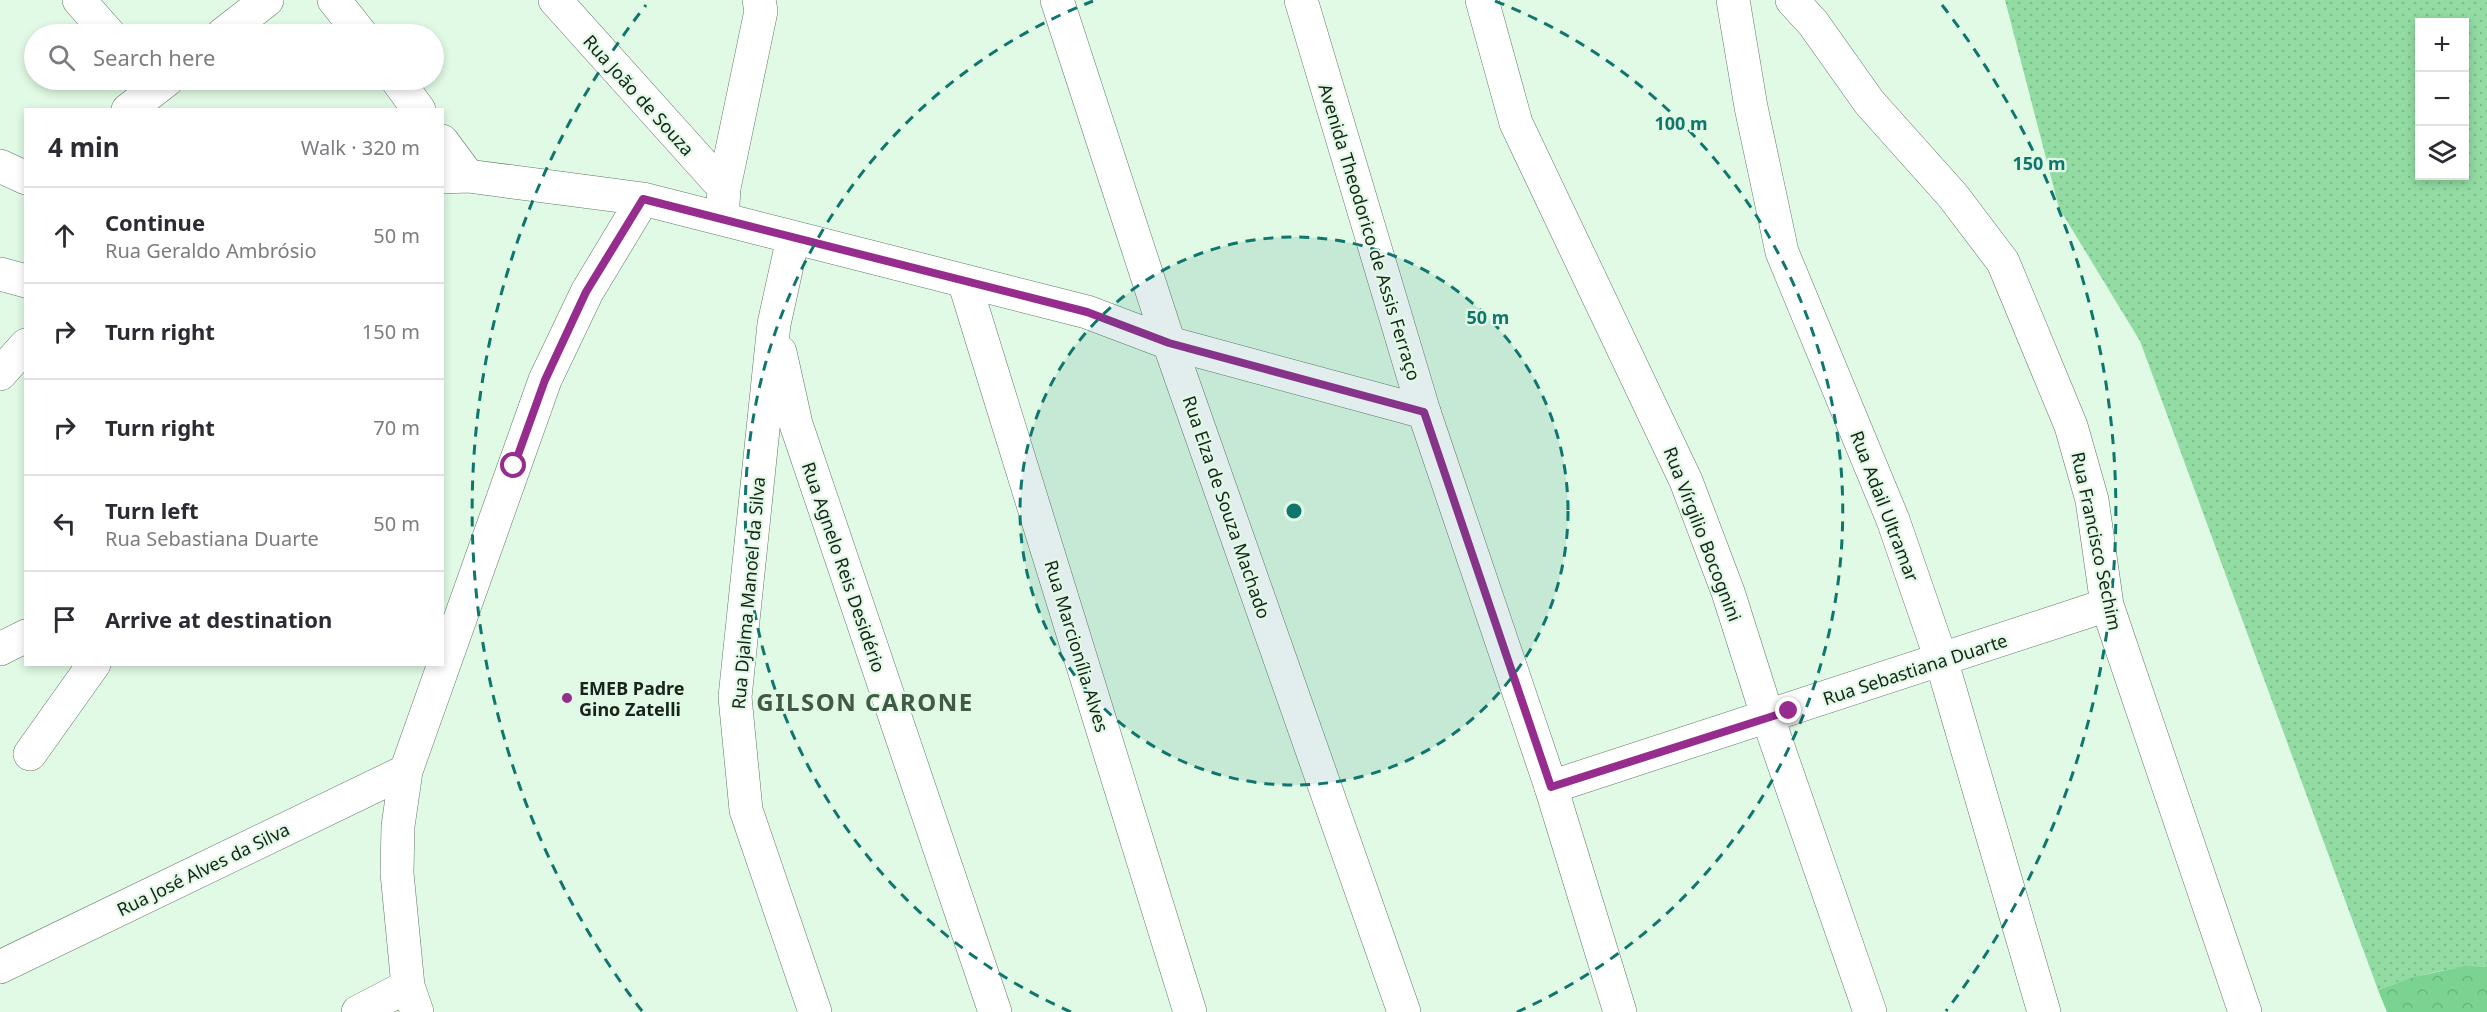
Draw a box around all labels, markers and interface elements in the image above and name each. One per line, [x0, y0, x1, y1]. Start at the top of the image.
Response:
map controls [2415, 18, 2469, 180]
button: + [2415, 18, 2469, 72]
search box [24, 24, 444, 90]
street label: Rua João de Souza [578, 29, 700, 161]
icon: search [45, 41, 78, 74]
text: Search here [93, 42, 215, 72]
button: − [2415, 72, 2469, 126]
street label: Avenida Theodorico de Assis Ferraço [1313, 81, 1427, 383]
text: 100 m [1654, 111, 1708, 135]
button: layers [2415, 126, 2469, 180]
text: 4 min [48, 129, 120, 165]
text: Walk · 320 m [301, 134, 420, 161]
text: 150 m [2012, 151, 2066, 175]
text: Continue [105, 207, 205, 237]
icon: ahead [48, 219, 81, 252]
text: 50 m [373, 222, 420, 249]
text: Rua Geraldo Ambrósio [105, 237, 316, 264]
text: 50 m [1467, 305, 1509, 329]
icon: right [48, 315, 81, 348]
text: Turn right [105, 316, 215, 346]
text: 150 m [362, 318, 420, 345]
street label: Rua Elza de Souza Machado [1178, 392, 1276, 622]
icon: right [48, 411, 81, 444]
text: Turn right [105, 412, 215, 442]
text: 70 m [373, 414, 420, 441]
street label: Rua Adail Ultramar [1845, 427, 1925, 585]
street label: Rua Vírgilio Bocognini [1659, 443, 1747, 625]
street label: Rua Francisco Sechim [2066, 449, 2128, 633]
route start [500, 452, 526, 478]
street label: Rua Agnelo Reis Desidério [797, 459, 891, 675]
street label: Rua Djalma Manoel da Silva [726, 476, 770, 710]
text: Turn left [105, 495, 199, 525]
centre of rings [1284, 501, 1304, 521]
icon: left [48, 507, 81, 540]
text: 50 m [373, 510, 420, 537]
text: Rua Sebastiana Duarte [105, 525, 319, 552]
street label: Rua Marcionília Alves [1039, 557, 1115, 735]
icon: arrive [48, 603, 81, 636]
text: Arrive at destination [105, 604, 332, 634]
street label: Rua Sebastiana Duarte [1820, 628, 2010, 710]
place label: EMEB Padre Gino Zatelli [579, 676, 685, 721]
district label: GILSON CARONE [756, 685, 974, 718]
marker: EMEB Padre Gino Zatelli [560, 691, 574, 705]
route end [1775, 697, 1801, 723]
street label: Rua José Alves da Silva [113, 817, 293, 921]

